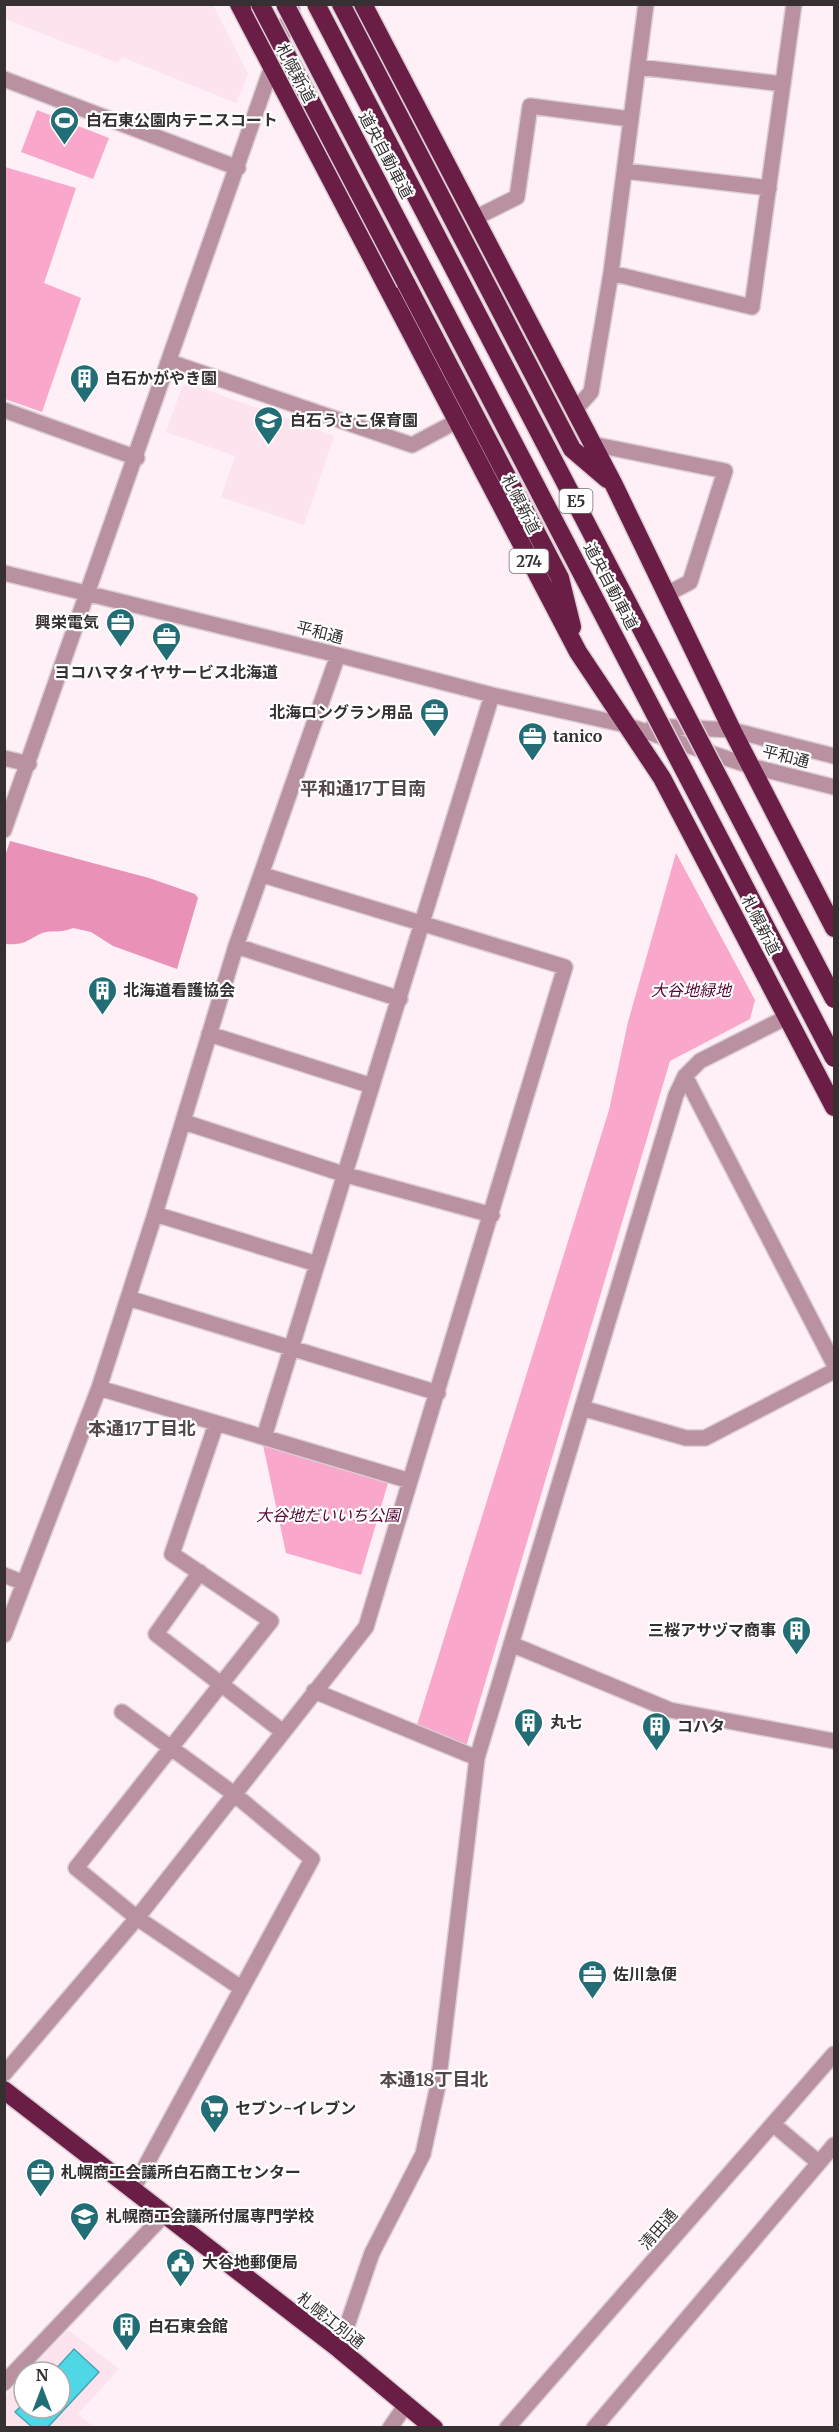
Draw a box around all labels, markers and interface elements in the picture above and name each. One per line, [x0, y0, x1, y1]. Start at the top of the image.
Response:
street label: 札幌新道 [272, 40, 320, 106]
sports icon: 白石東公園内テニスコート [49, 104, 81, 146]
street label: 道央自動車道 [355, 108, 417, 202]
place label: 白石東公園内テニスコート [86, 110, 278, 130]
building icon: 白石かがやき園 [68, 362, 100, 404]
place label: 白石かがやき園 [105, 368, 217, 388]
school or university icon: 白石うさこ保育園 [253, 404, 285, 446]
place label: 白石うさこ保育園 [290, 410, 418, 430]
street label: 札幌新道 [498, 471, 544, 537]
road number: E5 [560, 489, 592, 513]
street label: 道央自動車道 [580, 539, 642, 633]
road number: 274 [510, 549, 548, 573]
office icon: 興栄電気 [104, 606, 136, 648]
place label: 興栄電気 [35, 612, 99, 632]
street label: 平和通 [294, 616, 346, 648]
office icon: ヨコハマタイヤサービス北海道 [150, 620, 182, 662]
place label: ヨコハマタイヤサービス北海道 [54, 662, 278, 682]
office icon: 北海ロングラン用品 [418, 696, 450, 738]
place label: 北海ロングラン用品 [269, 702, 413, 722]
office icon: tanico [516, 720, 548, 762]
place label: tanico [553, 726, 603, 746]
street label: 平和通 [760, 740, 812, 772]
district label: 平和通17丁目南 [300, 777, 426, 800]
street label: 札幌新道 [738, 892, 784, 958]
building icon: 北海道看護協会 [86, 974, 118, 1016]
place label: 北海道看護協会 [123, 980, 235, 1000]
park label: 大谷地緑地 [651, 980, 733, 1000]
district label: 本通17丁目北 [88, 1417, 196, 1440]
park label: 大谷地だいいち公園 [256, 1505, 402, 1525]
building icon: 三桜アサヅマ商事 [781, 1614, 813, 1656]
place label: 三桜アサヅマ商事 [648, 1620, 776, 1640]
building icon: 丸七 [513, 1706, 545, 1748]
building icon: コハタ [640, 1710, 672, 1752]
place label: 丸七 [550, 1712, 582, 1732]
place label: コハタ [677, 1716, 725, 1736]
office icon: 佐川急便 [576, 1958, 608, 2000]
place label: 佐川急便 [612, 1964, 677, 1984]
district label: 本通18丁目北 [380, 2068, 488, 2091]
supermarket icon: セブン-イレブン [198, 2092, 230, 2134]
place label: セブン-イレブン [235, 2098, 356, 2118]
office icon: 札幌商工会議所白石商工センター [24, 2156, 56, 2198]
place label: 札幌商工会議所白石商工センター [61, 2162, 301, 2182]
school or university icon: 札幌商工会議所付属専門学校 [69, 2200, 101, 2242]
street label: 清田通 [635, 2204, 681, 2254]
place label: 札幌商工会議所付属専門学校 [106, 2206, 314, 2226]
public building icon: 大谷地郵便局 [165, 2246, 197, 2288]
place label: 大谷地郵便局 [202, 2252, 298, 2272]
street label: 札幌江別通 [293, 2287, 369, 2353]
building icon: 白石東会館 [111, 2310, 143, 2352]
place label: 白石東会館 [148, 2316, 228, 2336]
north arrow [12, 2360, 72, 2420]
text: N [36, 2365, 49, 2385]

